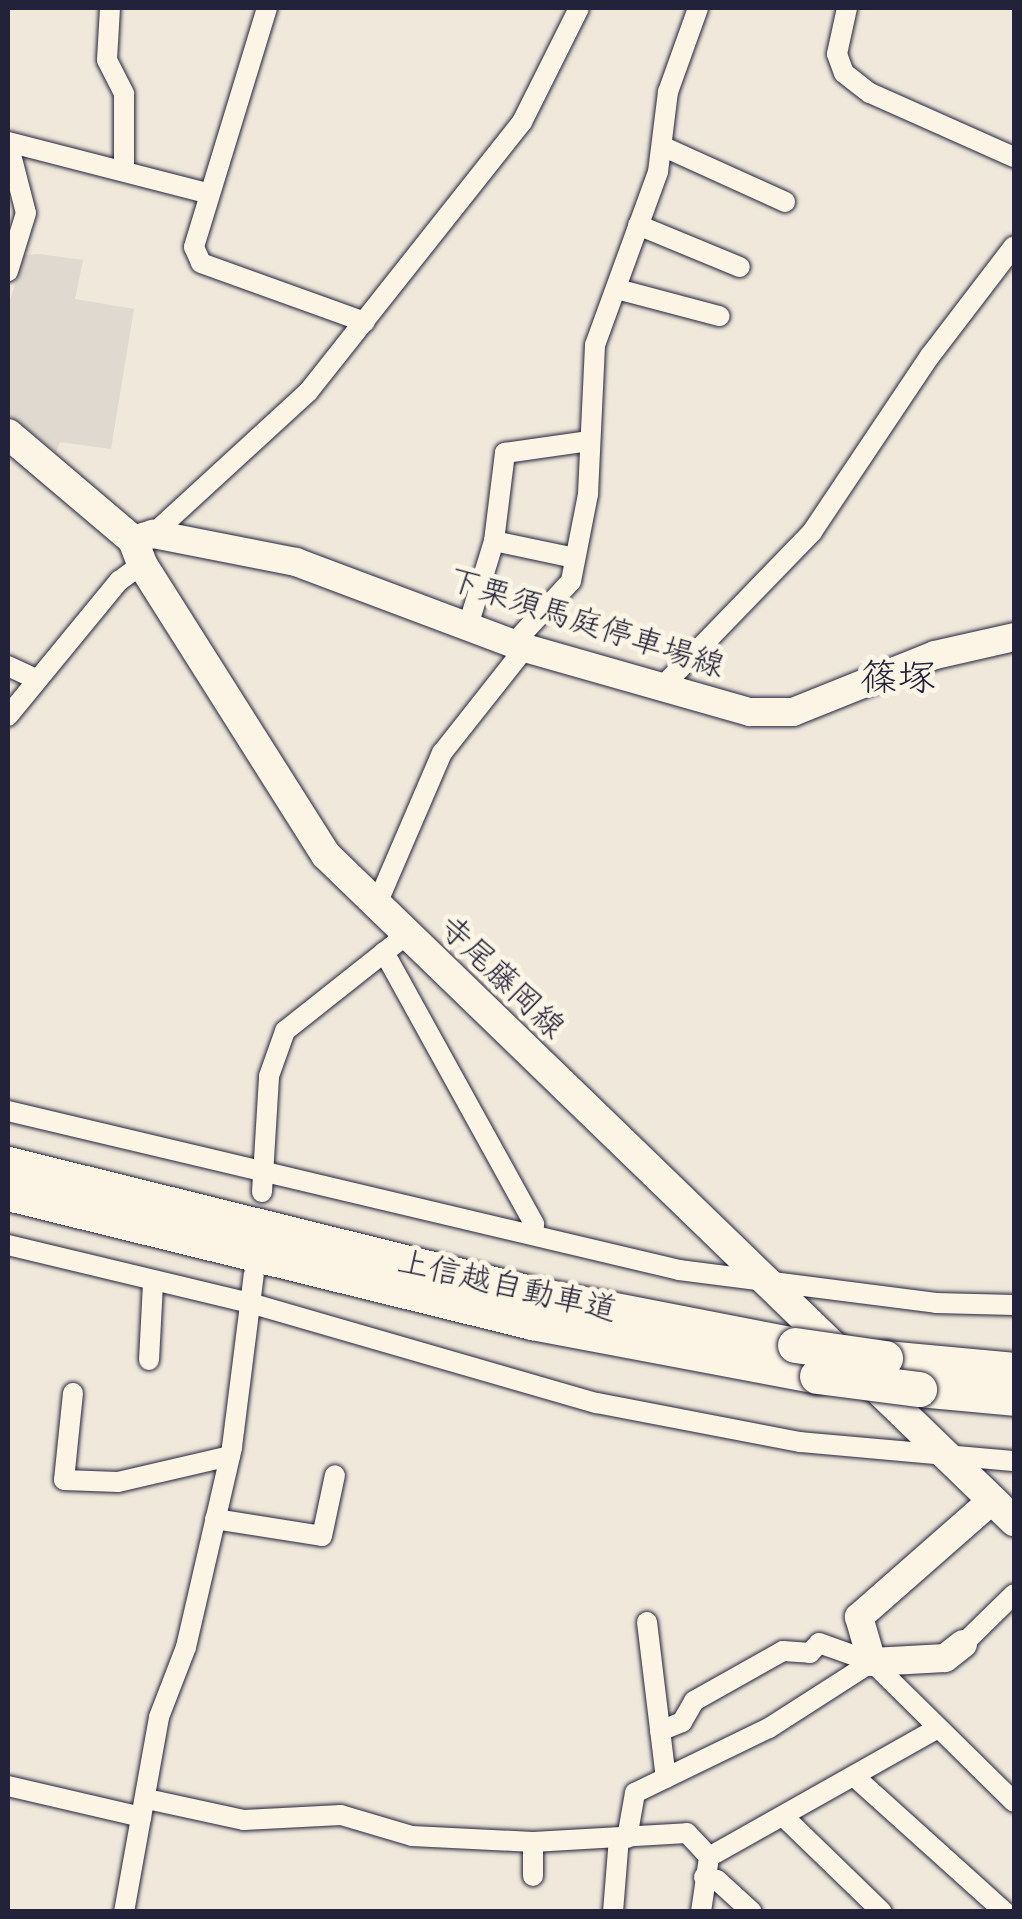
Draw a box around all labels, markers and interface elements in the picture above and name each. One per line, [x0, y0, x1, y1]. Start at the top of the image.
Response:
street label: 下栗須馬庭停車場線 [443, 561, 729, 687]
district label: 篠塚 [860, 657, 936, 703]
street label: 寺尾藤岡線 [430, 909, 572, 1047]
street label: 上信越自動車道 [394, 1243, 620, 1331]

